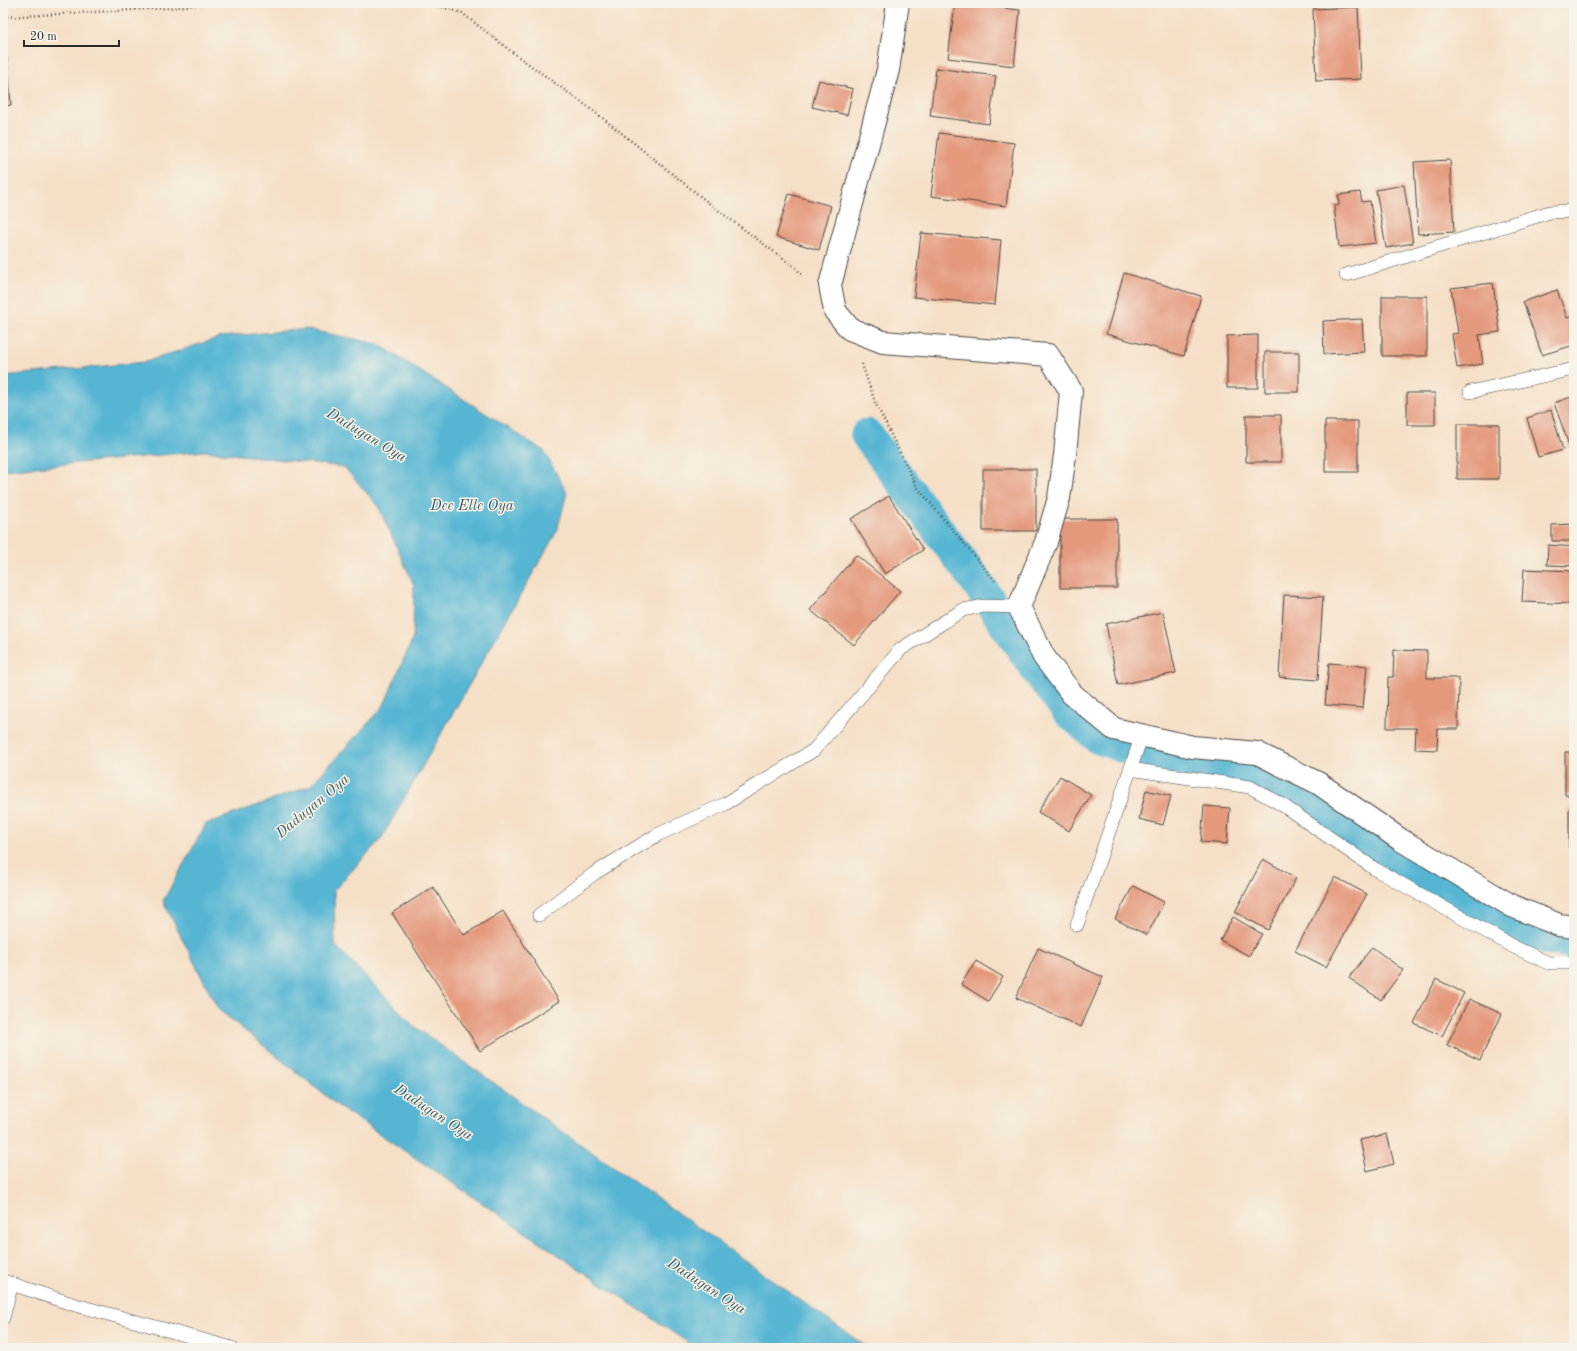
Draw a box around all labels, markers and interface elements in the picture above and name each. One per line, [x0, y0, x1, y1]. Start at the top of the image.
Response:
scale bar [24, 22, 119, 48]
text: 20 m [30, 31, 57, 43]
water label: Dadugan Oya [323, 406, 409, 466]
water label: Dee Elle Oya [429, 499, 514, 514]
water label: Dadugan Oya [273, 772, 352, 842]
water label: Dadugan Oya [390, 1082, 475, 1144]
water label: Dadugan Oya [663, 1256, 748, 1318]

